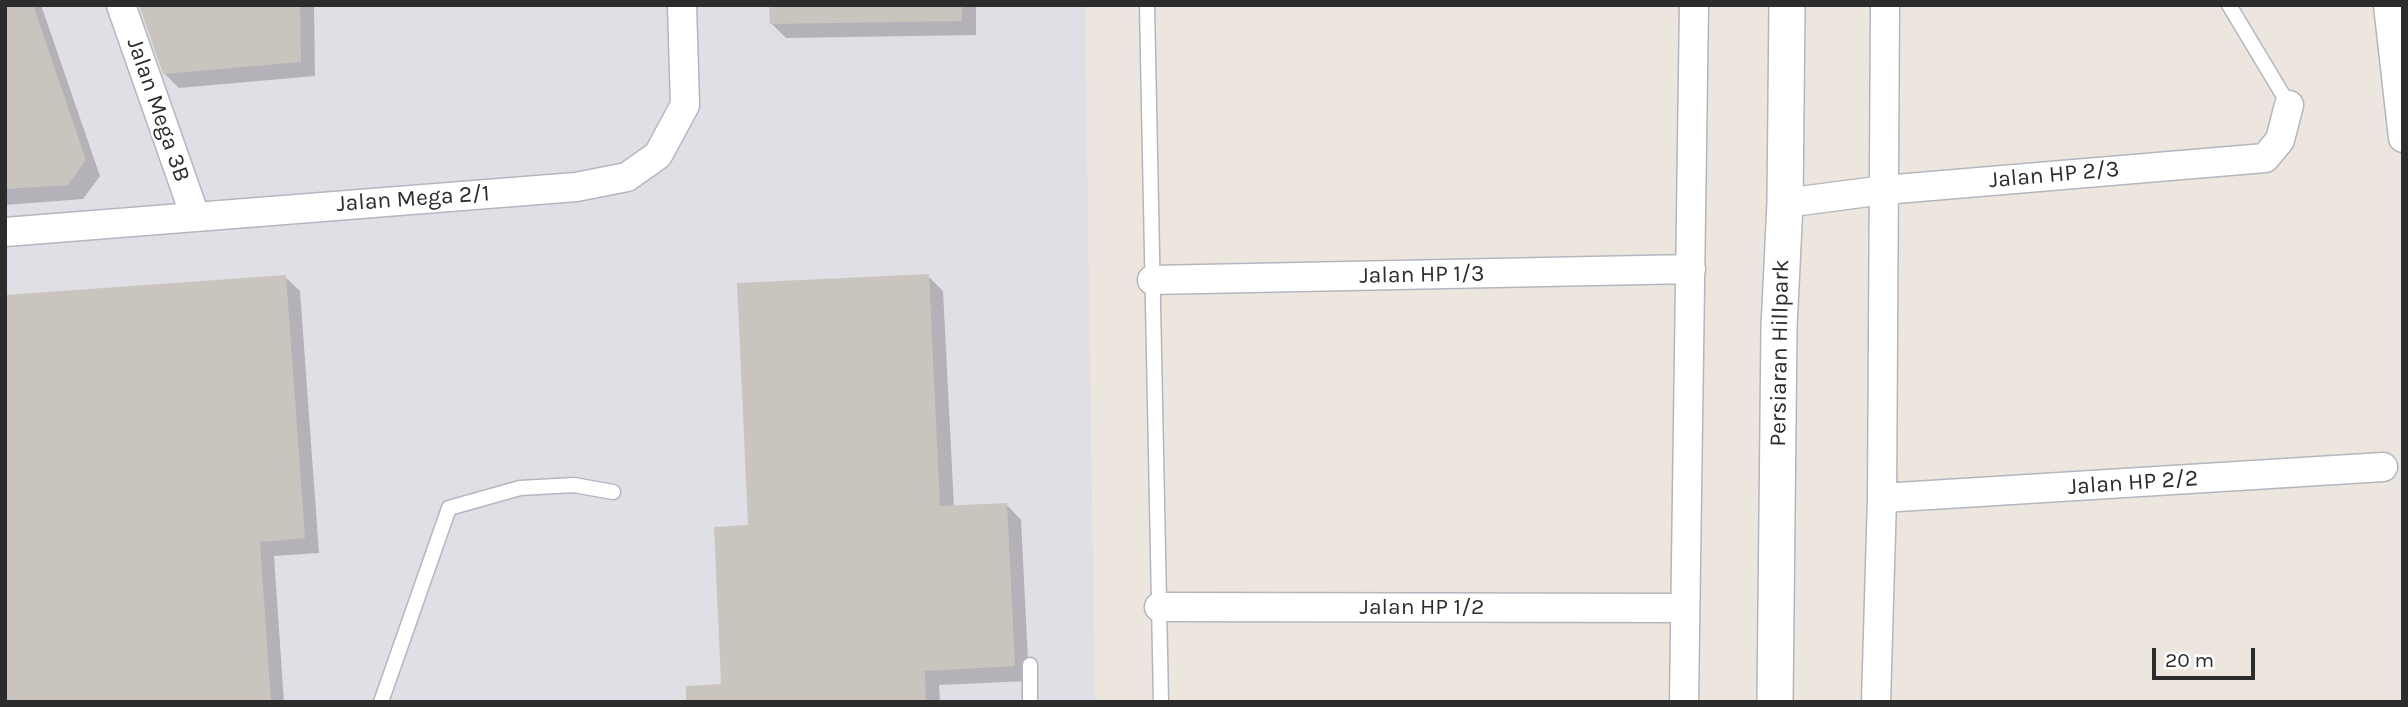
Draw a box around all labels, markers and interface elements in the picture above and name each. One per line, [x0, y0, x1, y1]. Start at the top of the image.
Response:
street label: Jalan Mega 3B [120, 34, 196, 186]
street label: Jalan HP 2/3 [1988, 156, 2120, 194]
street label: Jalan Mega 2/1 [335, 180, 491, 218]
street label: Persiaran Hillpark [1765, 259, 1795, 447]
street label: Jalan HP 1/3 [1359, 260, 1485, 290]
street label: Jalan HP 2/2 [2067, 465, 2199, 501]
street label: Jalan HP 1/2 [1360, 593, 1484, 621]
scale bar [2156, 634, 2259, 678]
text: 20 m [2165, 648, 2214, 672]

